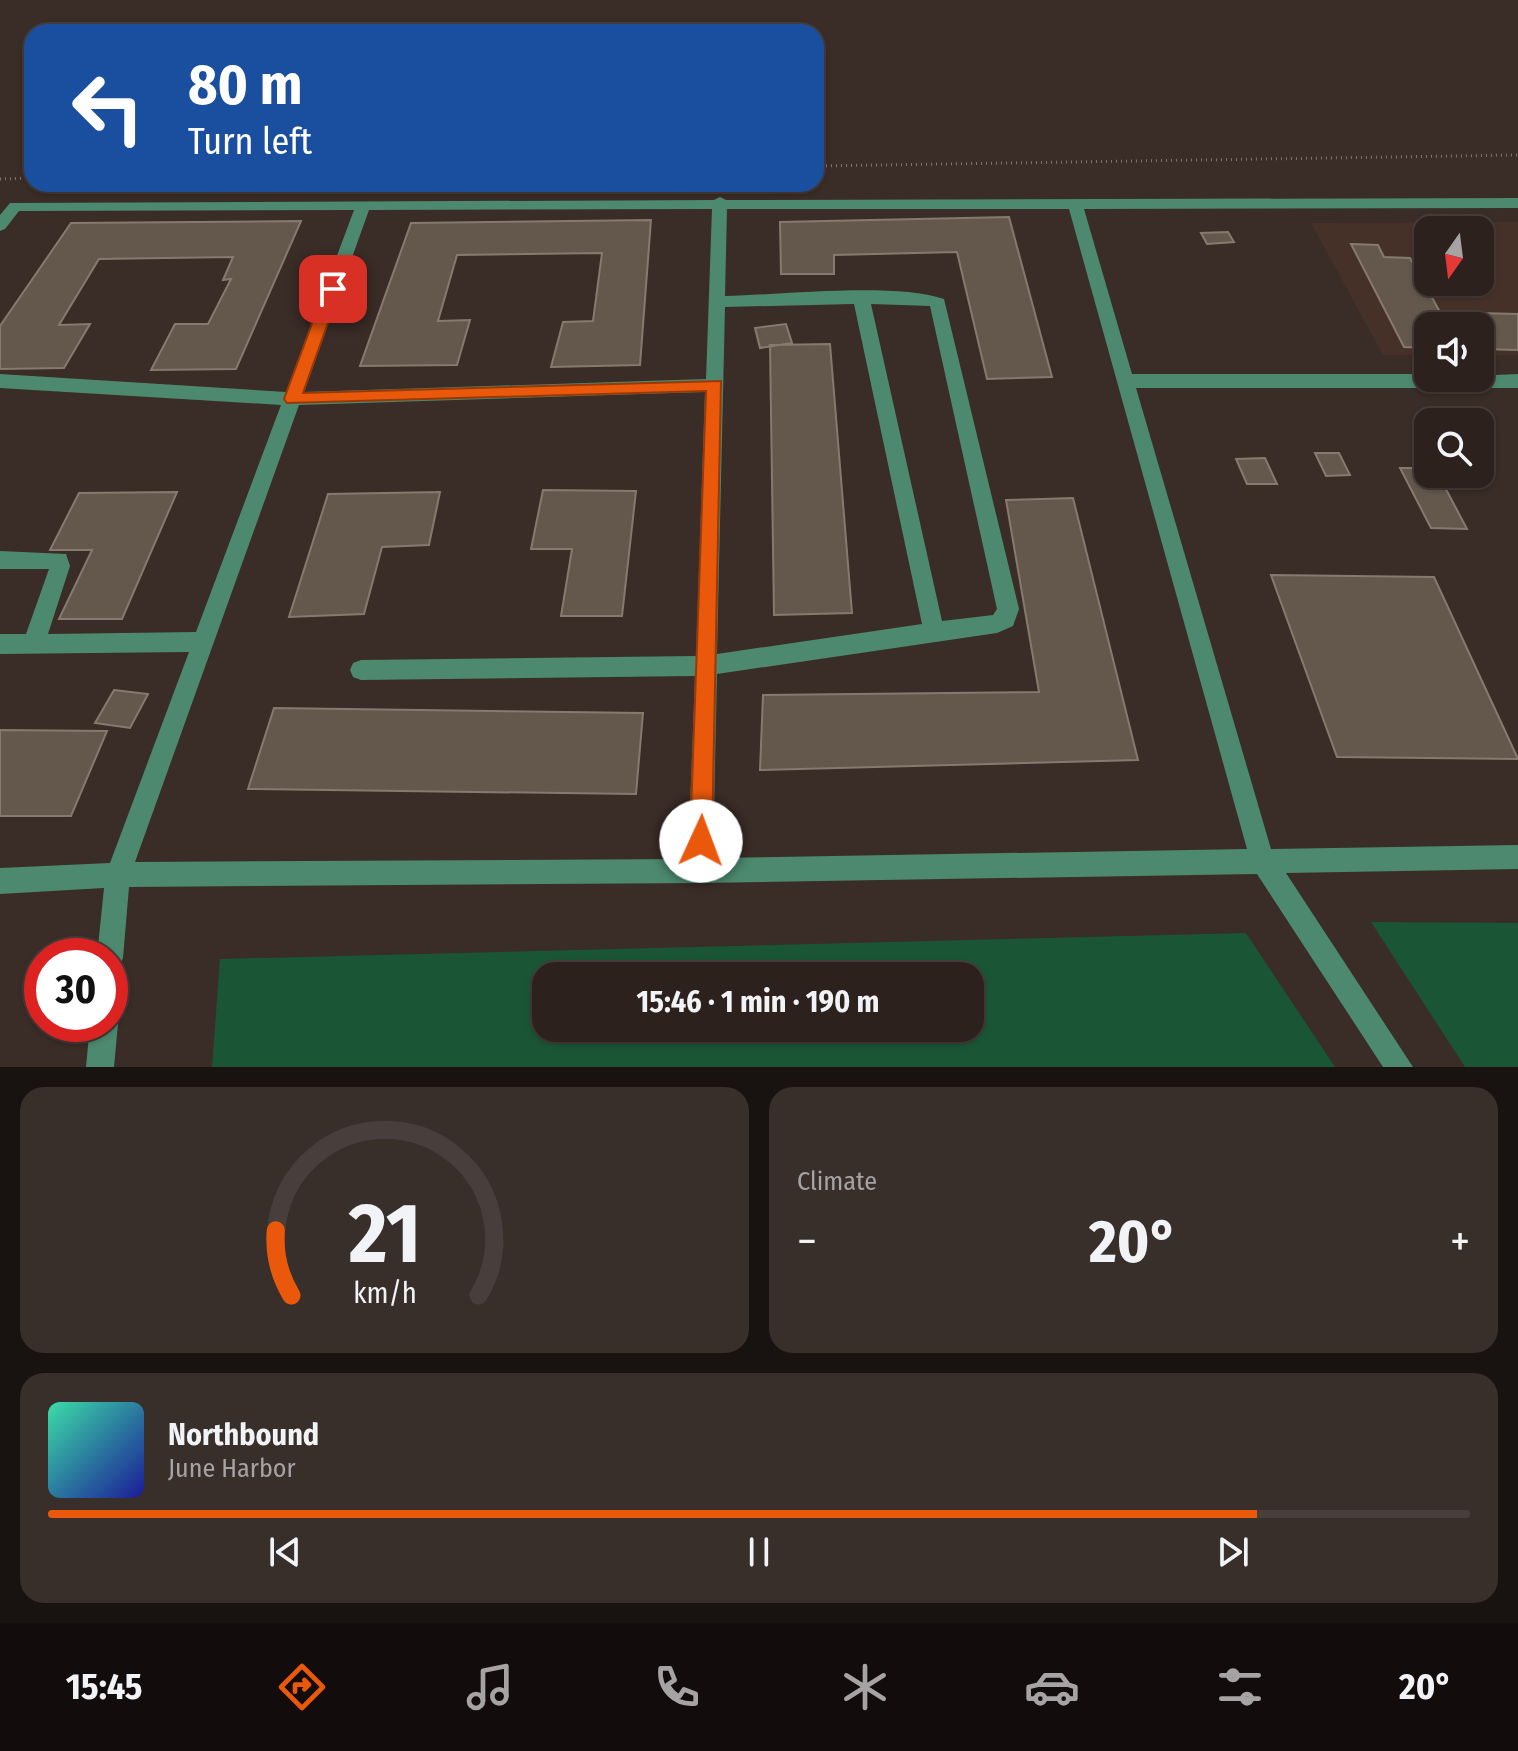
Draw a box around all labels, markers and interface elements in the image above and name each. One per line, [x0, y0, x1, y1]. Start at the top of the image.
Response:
text: 80 m [188, 52, 303, 119]
icon: left [56, 56, 160, 160]
text: Turn left [188, 120, 312, 164]
north arrow [1414, 216, 1494, 296]
map controls [1414, 216, 1494, 488]
pin [299, 255, 367, 323]
icon: arrive [311, 267, 355, 311]
button: sound [1414, 312, 1494, 392]
button: search [1414, 408, 1494, 488]
position arrow [659, 799, 743, 883]
speed limit sign: 30 [24, 938, 128, 1042]
text: 15:46 · 1 min · 190 m [637, 984, 879, 1020]
text: Climate [797, 1166, 877, 1197]
text: 21 [347, 1184, 421, 1284]
text: 20° [1089, 1206, 1178, 1278]
text: − [797, 1215, 817, 1268]
text: + [1450, 1215, 1470, 1268]
text: km/h [353, 1276, 416, 1311]
text: Northbound [168, 1417, 319, 1453]
text: June Harbor [168, 1453, 296, 1484]
icon: previous [263, 1530, 307, 1574]
icon: pause [737, 1530, 781, 1574]
icon: next [1211, 1530, 1255, 1574]
icon: directions [274, 1659, 330, 1715]
icon: music [462, 1659, 518, 1715]
icon: phone [649, 1659, 705, 1715]
icon: climate [837, 1659, 893, 1715]
icon: car [1024, 1659, 1080, 1715]
icon: filters [1212, 1659, 1268, 1715]
text: 15:45 [66, 1665, 143, 1709]
text: 20° [1399, 1665, 1452, 1709]

